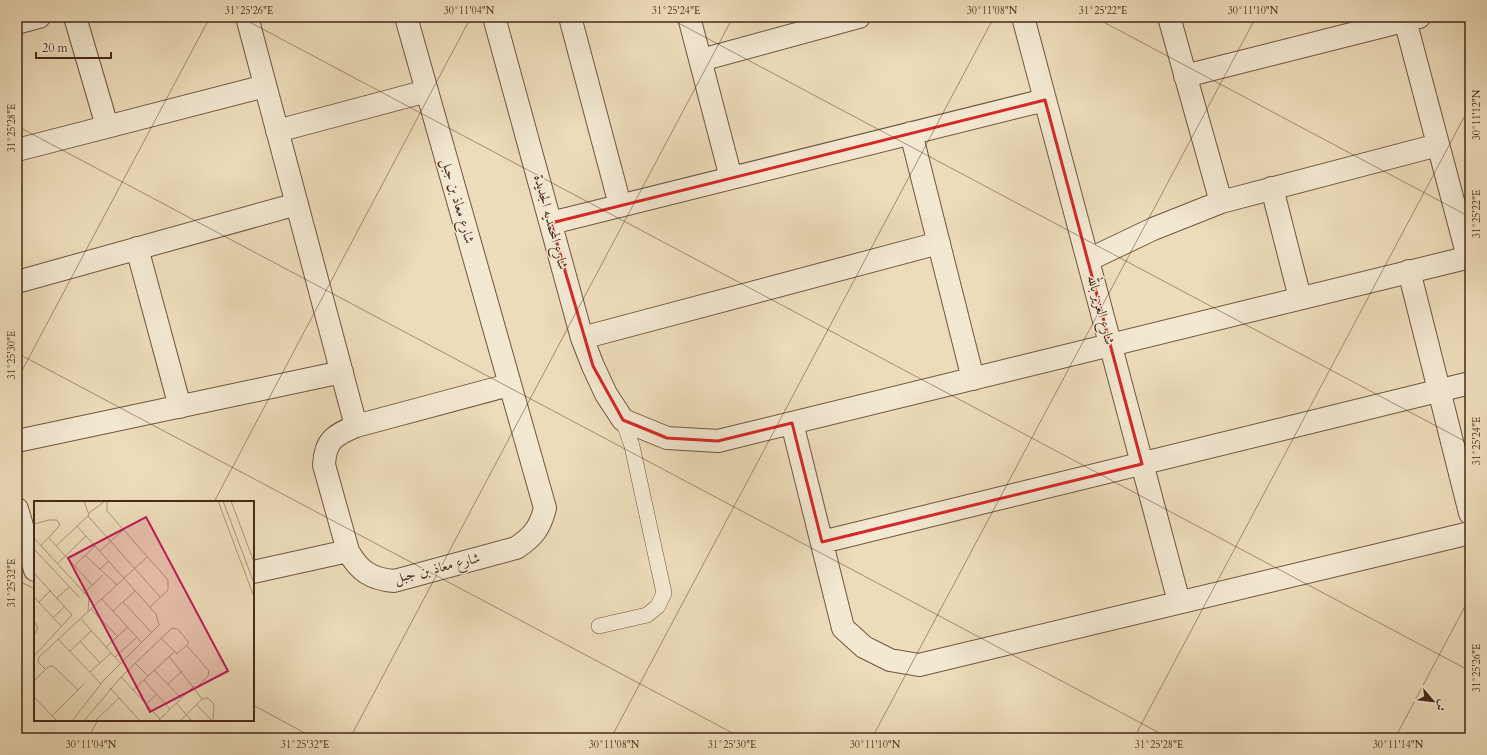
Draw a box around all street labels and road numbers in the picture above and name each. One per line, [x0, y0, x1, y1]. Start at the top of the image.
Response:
street label: شارع معاذ بن جبل [435, 156, 479, 246]
street label: شارع المحمديه الجديدة [527, 172, 573, 272]
street label: شارع العزيز بالله [1081, 273, 1121, 347]
street label: شارع معاذ بن جبل [392, 548, 482, 590]

